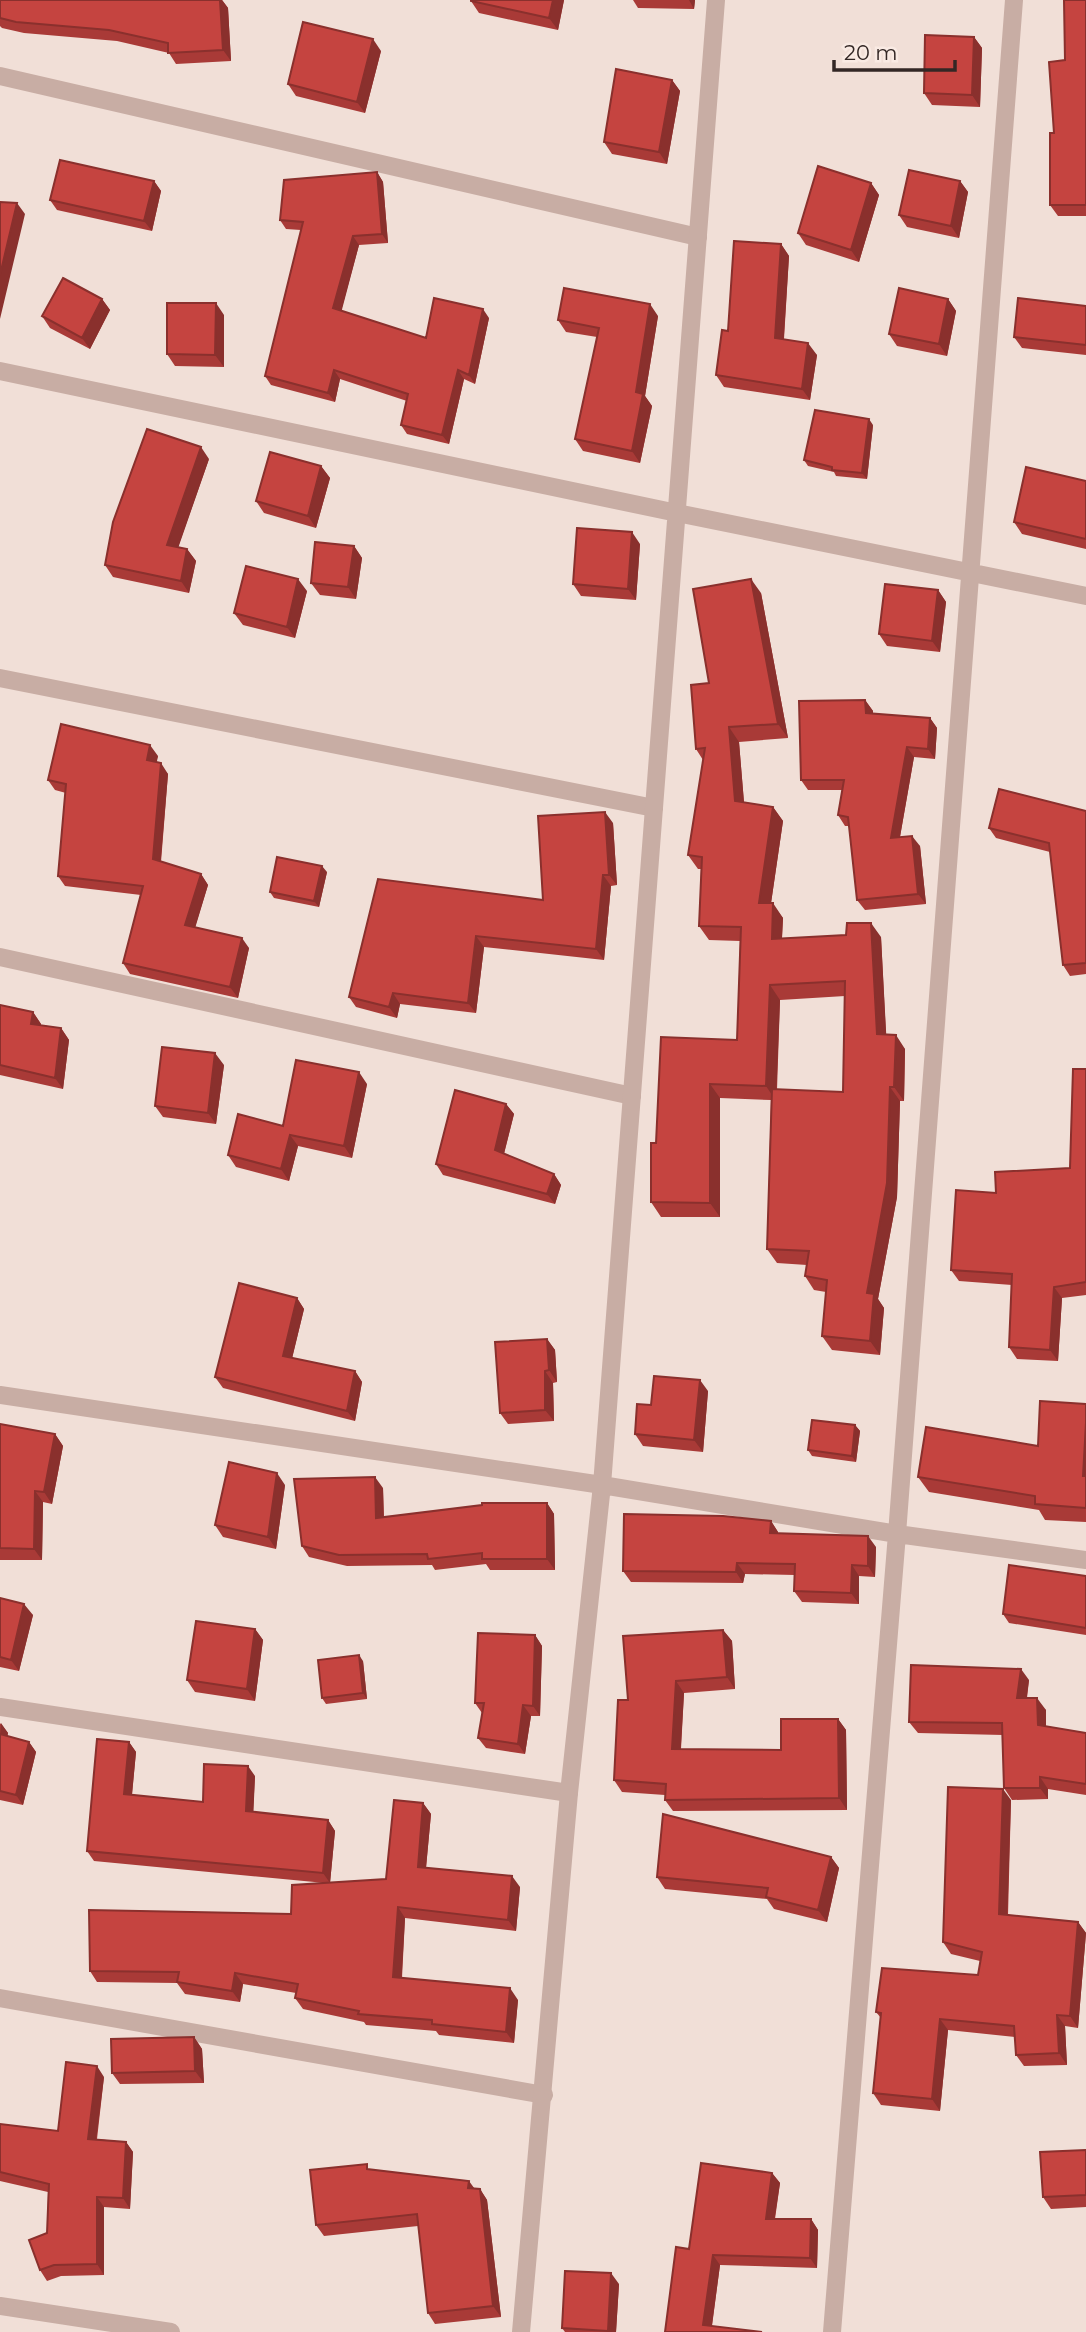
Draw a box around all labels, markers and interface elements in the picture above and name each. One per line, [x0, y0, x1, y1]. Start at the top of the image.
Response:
scale bar [834, 28, 955, 72]
text: 20 m [844, 40, 898, 65]

